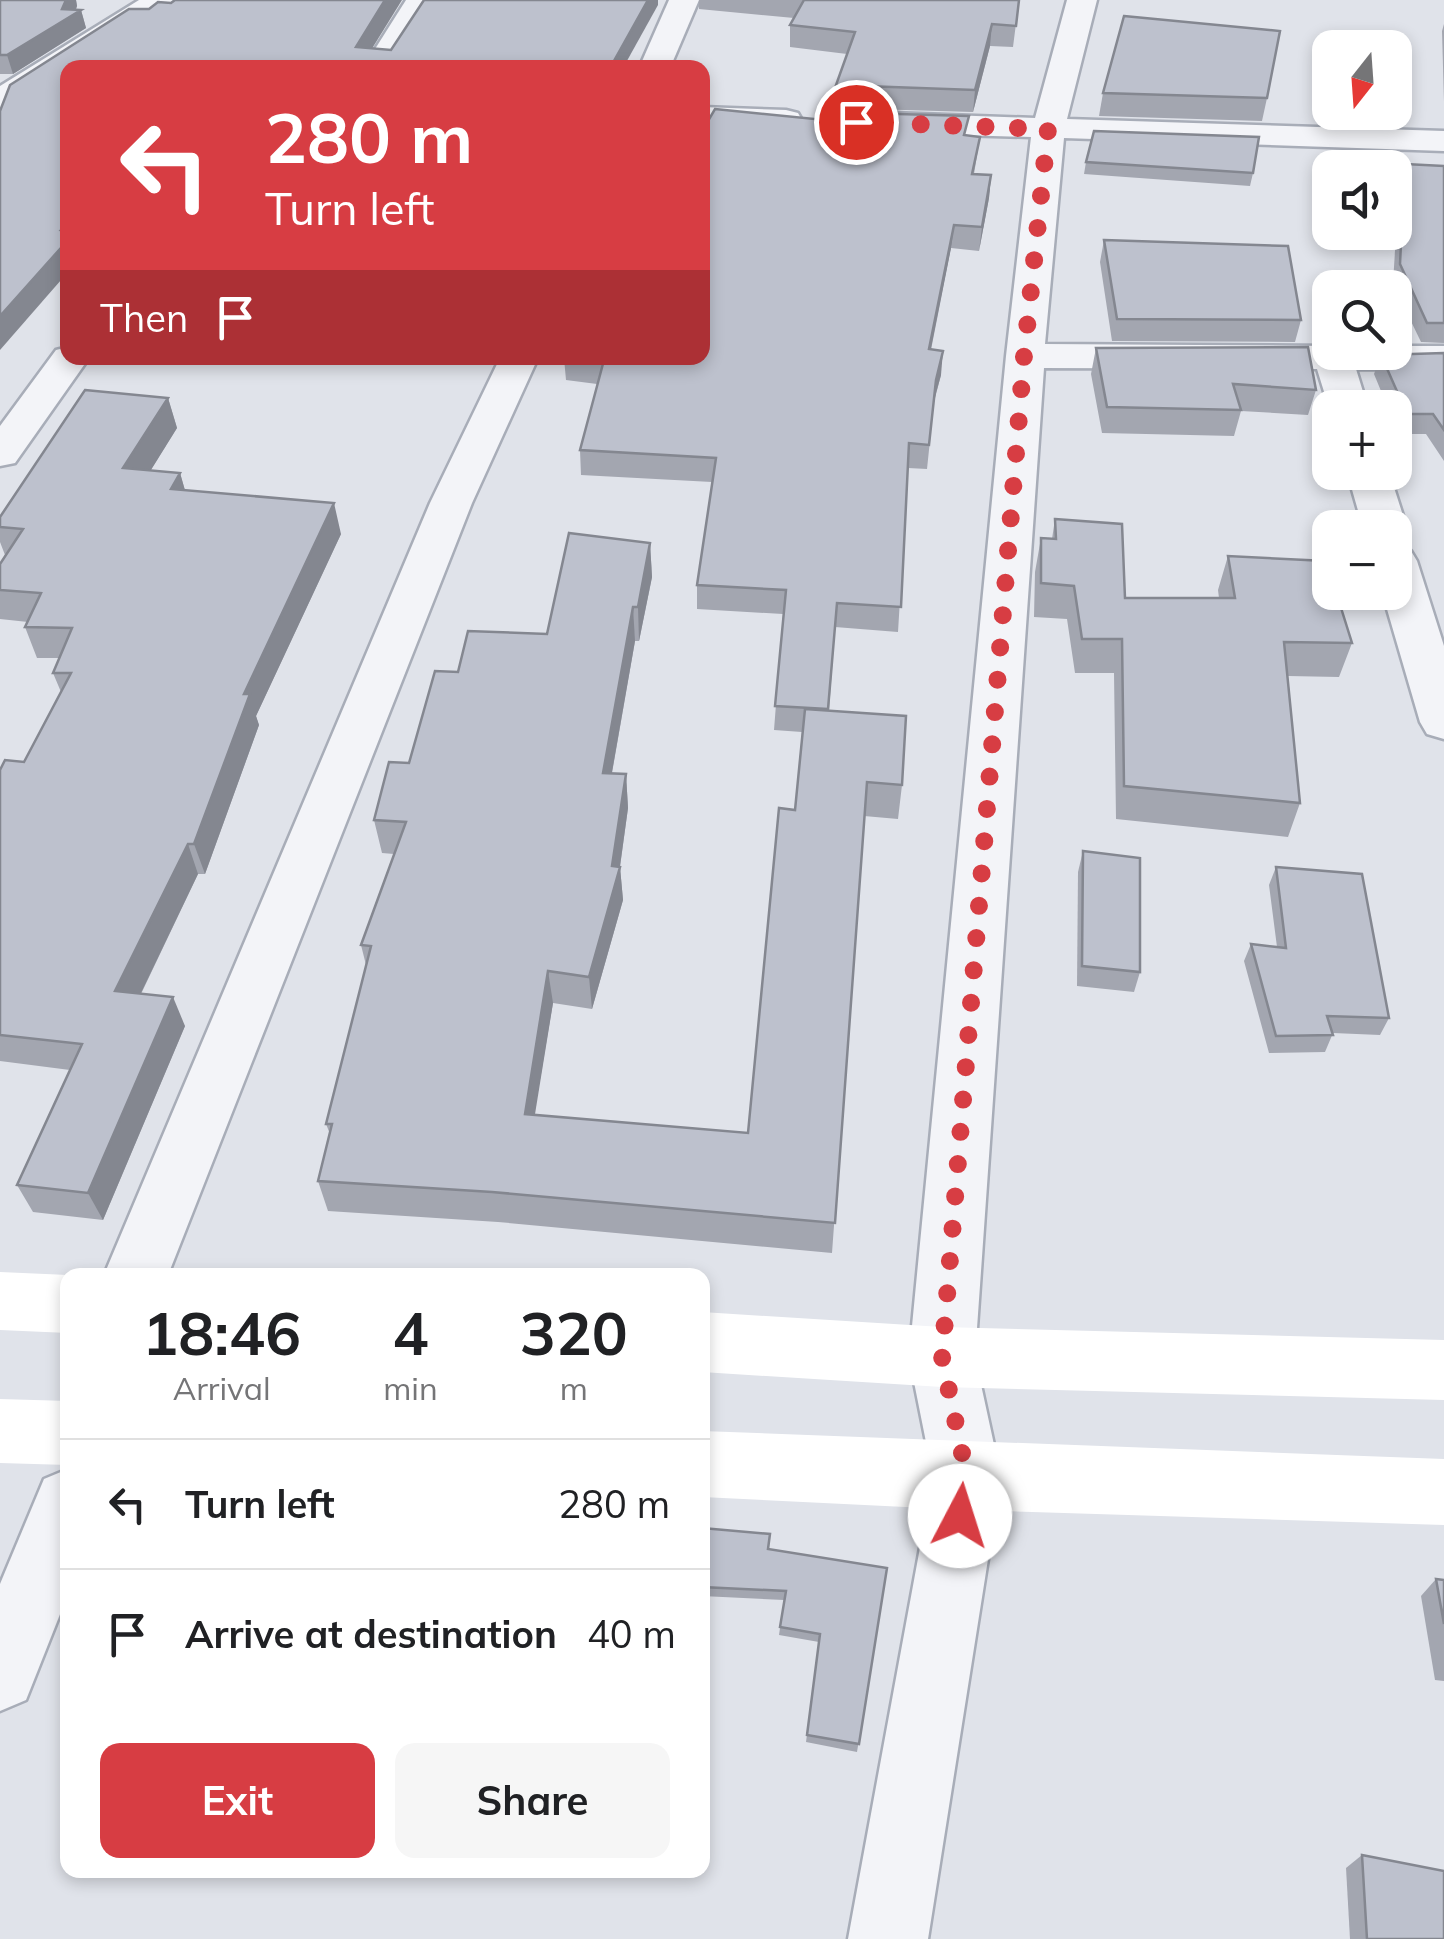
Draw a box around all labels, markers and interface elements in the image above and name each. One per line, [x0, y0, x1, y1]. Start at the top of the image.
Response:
north arrow [1312, 30, 1412, 130]
map controls [1312, 30, 1412, 610]
pin [814, 80, 899, 165]
text: 280 m [265, 93, 473, 181]
icon: arrive [829, 95, 884, 150]
icon: left [100, 100, 230, 230]
button: sound [1312, 150, 1412, 250]
text: Turn left [265, 180, 434, 236]
button: search [1312, 270, 1412, 370]
icon: arrive [208, 290, 263, 345]
text: Then [100, 294, 188, 342]
button: + [1312, 390, 1412, 490]
button: − [1312, 510, 1412, 610]
text: 18:46 [142, 1295, 301, 1370]
text: 4 [392, 1295, 428, 1370]
text: 320 [520, 1295, 628, 1370]
text: Arrival [173, 1368, 271, 1408]
text: min [383, 1368, 438, 1408]
text: m [560, 1368, 588, 1408]
position arrow [908, 1464, 1012, 1568]
icon: left [100, 1477, 155, 1532]
text: Turn left [185, 1480, 335, 1528]
text: 280 m [558, 1480, 670, 1528]
icon: arrive [100, 1607, 155, 1662]
text: Arrive at destination [185, 1610, 557, 1658]
text: 40 m [587, 1610, 676, 1658]
button: Exit [100, 1743, 375, 1858]
button: Share [395, 1743, 670, 1858]

